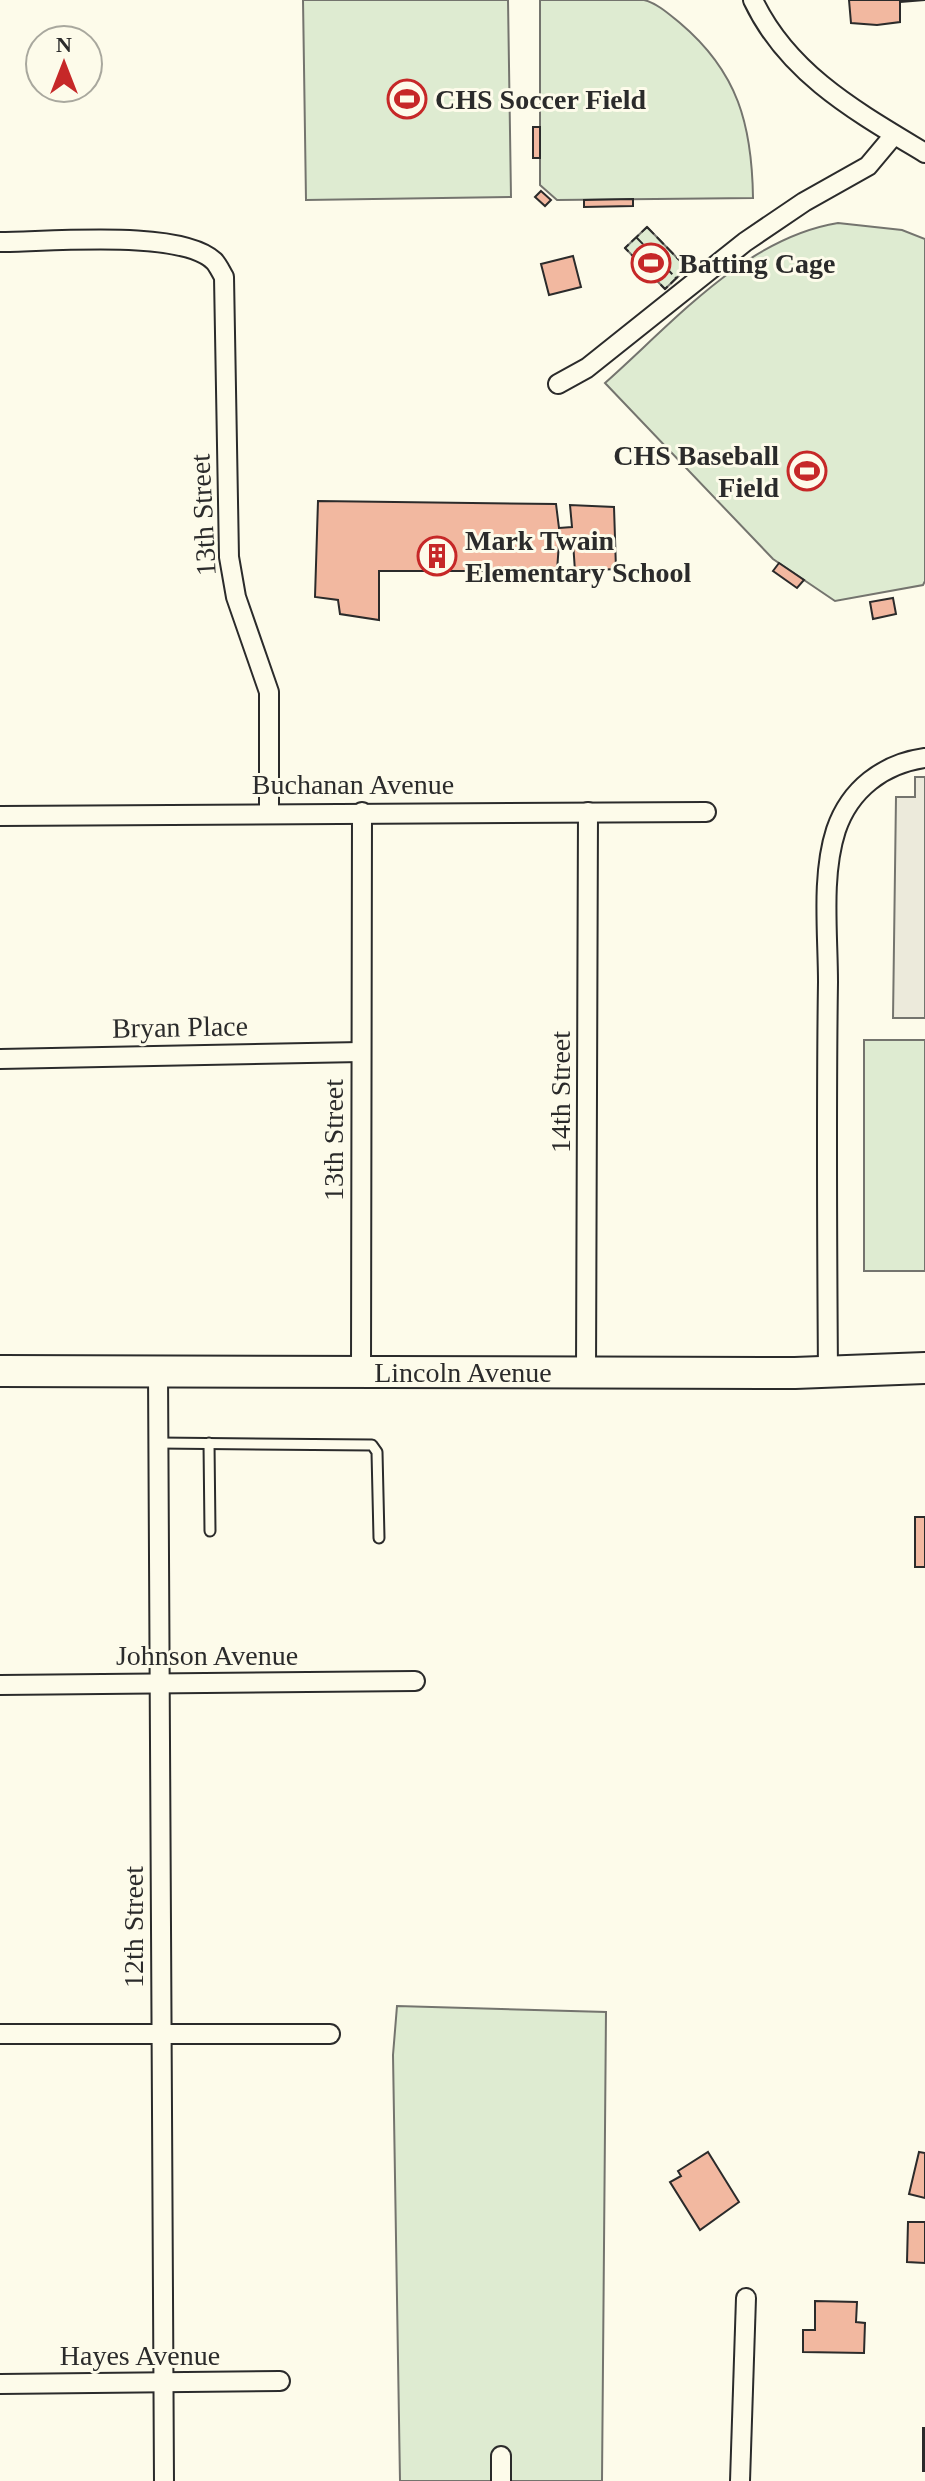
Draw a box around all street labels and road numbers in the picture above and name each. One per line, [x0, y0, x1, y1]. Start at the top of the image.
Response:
street label: 13th Street [184, 453, 222, 577]
street label: Buchanan Avenue [252, 769, 454, 800]
street label: Bryan Place [112, 1010, 248, 1044]
street label: 14th Street [545, 1031, 576, 1153]
street label: 13th Street [318, 1079, 349, 1201]
street label: Lincoln Avenue [374, 1357, 552, 1388]
street label: Johnson Avenue [116, 1640, 298, 1671]
street label: 12th Street [118, 1866, 149, 1988]
street label: Hayes Avenue [60, 2340, 220, 2371]

